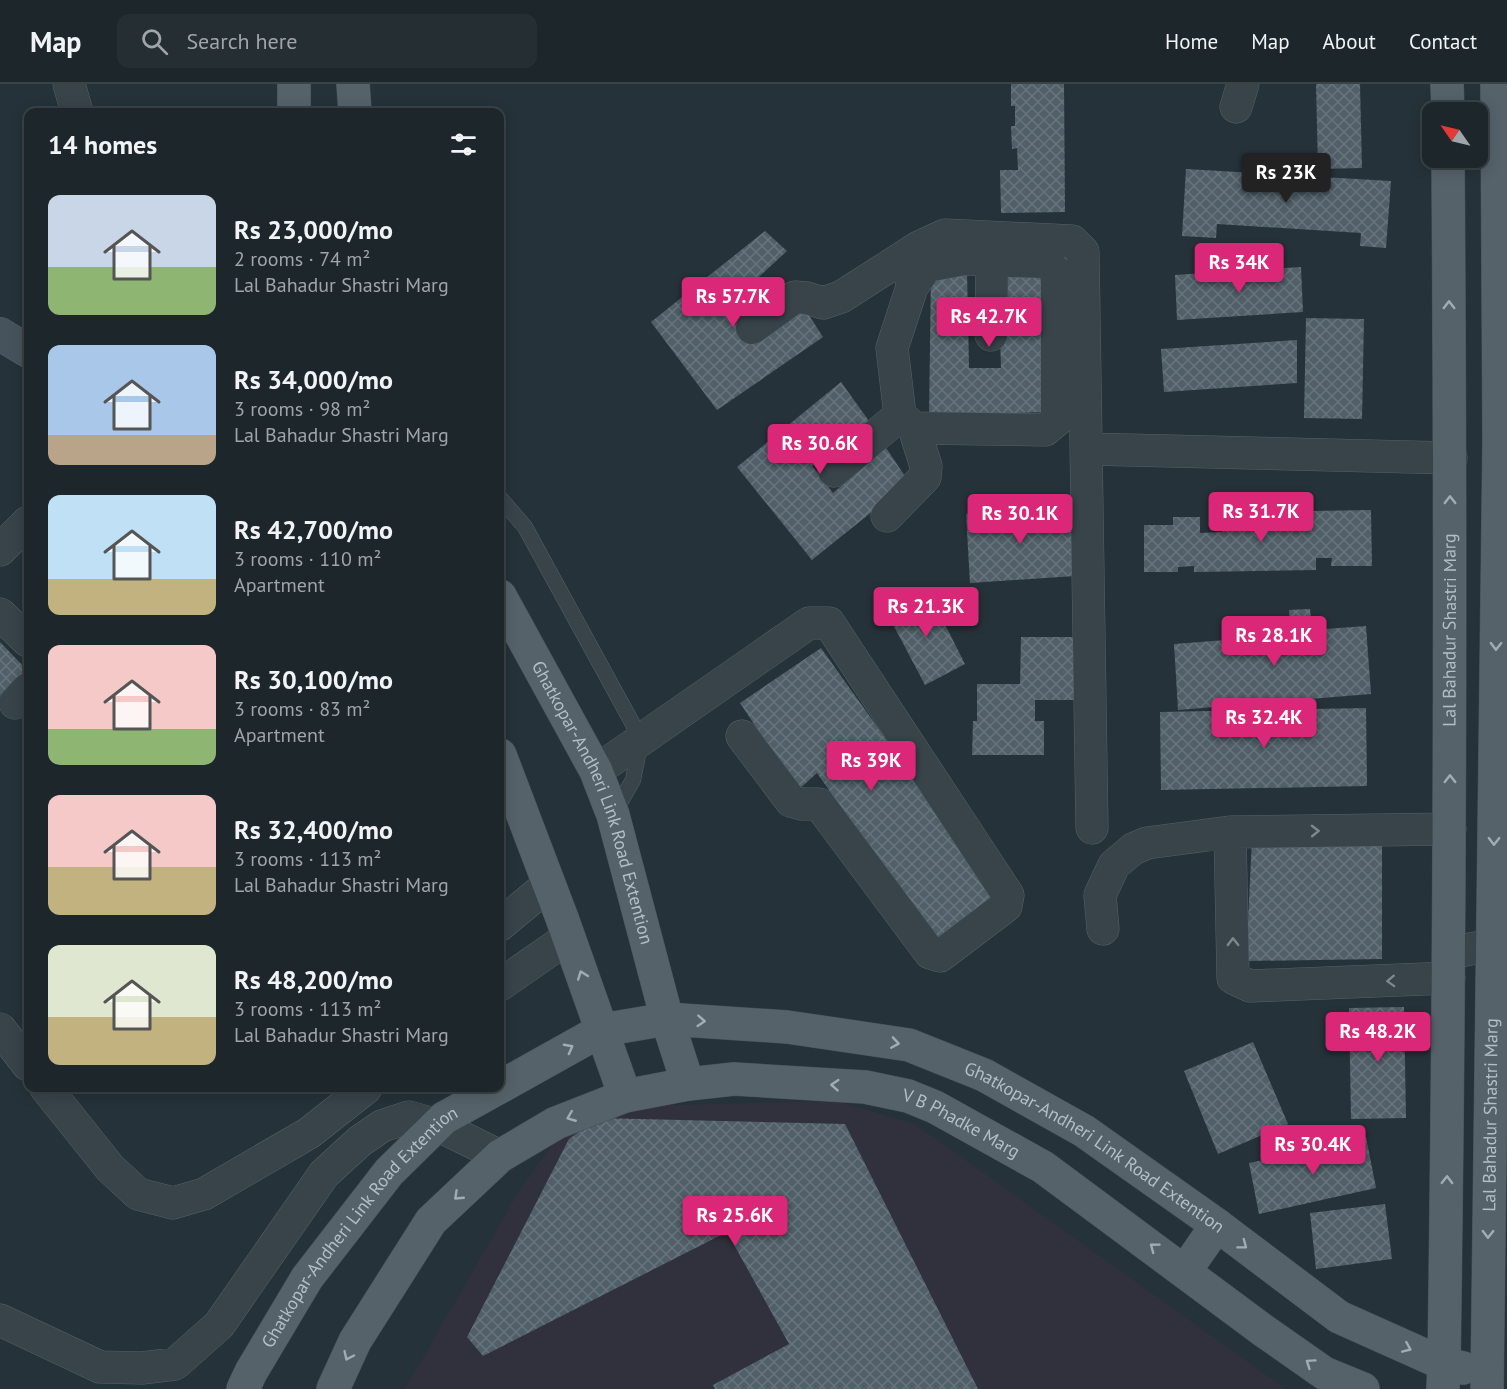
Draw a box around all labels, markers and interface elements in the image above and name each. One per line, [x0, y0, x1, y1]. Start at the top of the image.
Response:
search box [117, 14, 537, 68]
text: Map [30, 23, 81, 60]
icon: search [138, 25, 171, 58]
text: Search here [186, 27, 297, 55]
text: Home [1165, 28, 1218, 55]
text: Map [1251, 28, 1290, 55]
text: About [1323, 28, 1376, 55]
text: Contact [1409, 28, 1477, 55]
north arrow [1422, 102, 1488, 168]
map controls [1422, 102, 1488, 168]
text: 14 homes [48, 128, 157, 161]
icon: filters [447, 128, 480, 161]
pin: Rs 23K [1237, 153, 1335, 204]
text: Rs 23K [1256, 159, 1316, 185]
text: Rs 23,000/mo [234, 213, 393, 246]
icon: home [96, 219, 168, 291]
pin: Rs 34K [1190, 243, 1288, 294]
text: 2 rooms · 74 m² [234, 246, 370, 272]
text: Rs 34K [1209, 249, 1269, 275]
text: Lal Bahadur Shastri Marg [234, 272, 449, 298]
pin: Rs 57.7K [671, 277, 795, 328]
text: Rs 57.7K [696, 283, 770, 309]
pin: Rs 42.7K [927, 297, 1051, 348]
one-way arrow [1443, 300, 1455, 309]
text: Rs 42.7K [951, 303, 1027, 329]
text: Rs 34,000/mo [234, 363, 393, 396]
icon: home [96, 369, 168, 441]
text: 3 rooms · 98 m² [234, 396, 370, 422]
text: Lal Bahadur Shastri Marg [234, 422, 449, 448]
pin: Rs 30.6K [758, 424, 882, 475]
text: Rs 30.6K [782, 430, 858, 456]
pin: Rs 31.7K [1199, 492, 1323, 543]
pin: Rs 30.1K [958, 494, 1082, 545]
one-way arrow [1444, 495, 1456, 504]
text: Rs 31.7K [1223, 498, 1299, 524]
text: Rs 30.1K [982, 500, 1058, 526]
text: Rs 42,700/mo [234, 513, 393, 546]
icon: home [96, 519, 168, 591]
street label: Lal Bahadur Shastri Marg [1437, 533, 1461, 727]
text: 3 rooms · 110 m² [234, 546, 381, 572]
text: Apartment [234, 572, 325, 598]
pin: Rs 21.3K [864, 587, 988, 638]
text: Rs 21.3K [888, 593, 964, 619]
pin: Rs 28.1K [1212, 616, 1336, 667]
text: Rs 28.1K [1236, 622, 1312, 648]
one-way arrow [1490, 642, 1502, 651]
street label: Ghatkopar-Andheri Link Road Extention [527, 657, 659, 947]
text: Rs 30,100/mo [234, 663, 393, 696]
icon: home [96, 669, 168, 741]
text: 3 rooms · 83 m² [234, 696, 370, 722]
pin: Rs 32.4K [1202, 698, 1326, 749]
text: Rs 32.4K [1226, 704, 1302, 730]
text: Apartment [234, 722, 325, 748]
pin: Rs 39K [822, 741, 920, 792]
text: Rs 39K [841, 747, 901, 773]
one-way arrow [1444, 774, 1456, 783]
text: Rs 32,400/mo [234, 813, 393, 846]
icon: home [96, 819, 168, 891]
one-way arrow [1310, 825, 1319, 837]
one-way arrow [1488, 837, 1500, 846]
text: 3 rooms · 113 m² [234, 846, 381, 872]
text: Lal Bahadur Shastri Marg [234, 872, 449, 898]
one-way arrow [1226, 938, 1239, 947]
text: Rs 48,200/mo [234, 963, 393, 996]
icon: home [96, 969, 168, 1041]
one-way arrow [577, 970, 590, 981]
one-way arrow [1386, 974, 1395, 987]
text: 3 rooms · 113 m² [234, 996, 381, 1022]
pin: Rs 48.2K [1316, 1012, 1440, 1063]
one-way arrow [697, 1015, 706, 1028]
text: Rs 48.2K [1340, 1018, 1416, 1044]
street label: Lal Bahadur Shastri Marg [1477, 1018, 1503, 1212]
text: Lal Bahadur Shastri Marg [234, 1022, 449, 1048]
one-way arrow [890, 1037, 900, 1049]
one-way arrow [563, 1044, 573, 1055]
street label: Ghatkopar-Andheri Link Road Extention [961, 1056, 1229, 1238]
one-way arrow [831, 1079, 840, 1092]
street label: V B Phadke Marg [900, 1083, 1024, 1163]
street label: Ghatkopar-Andheri Link Road Extention [256, 1101, 461, 1352]
one-way arrow [566, 1110, 577, 1122]
pin: Rs 30.4K [1251, 1125, 1375, 1176]
text: Rs 30.4K [1275, 1131, 1351, 1157]
one-way arrow [1441, 1175, 1453, 1184]
one-way arrow [454, 1188, 465, 1199]
pin: Rs 25.6K [673, 1196, 797, 1247]
text: Rs 25.6K [697, 1202, 773, 1228]
one-way arrow [1482, 1229, 1494, 1238]
one-way arrow [1237, 1237, 1248, 1248]
one-way arrow [1149, 1244, 1160, 1255]
one-way arrow [1401, 1341, 1412, 1353]
one-way arrow [344, 1349, 356, 1360]
one-way arrow [1306, 1359, 1317, 1370]

